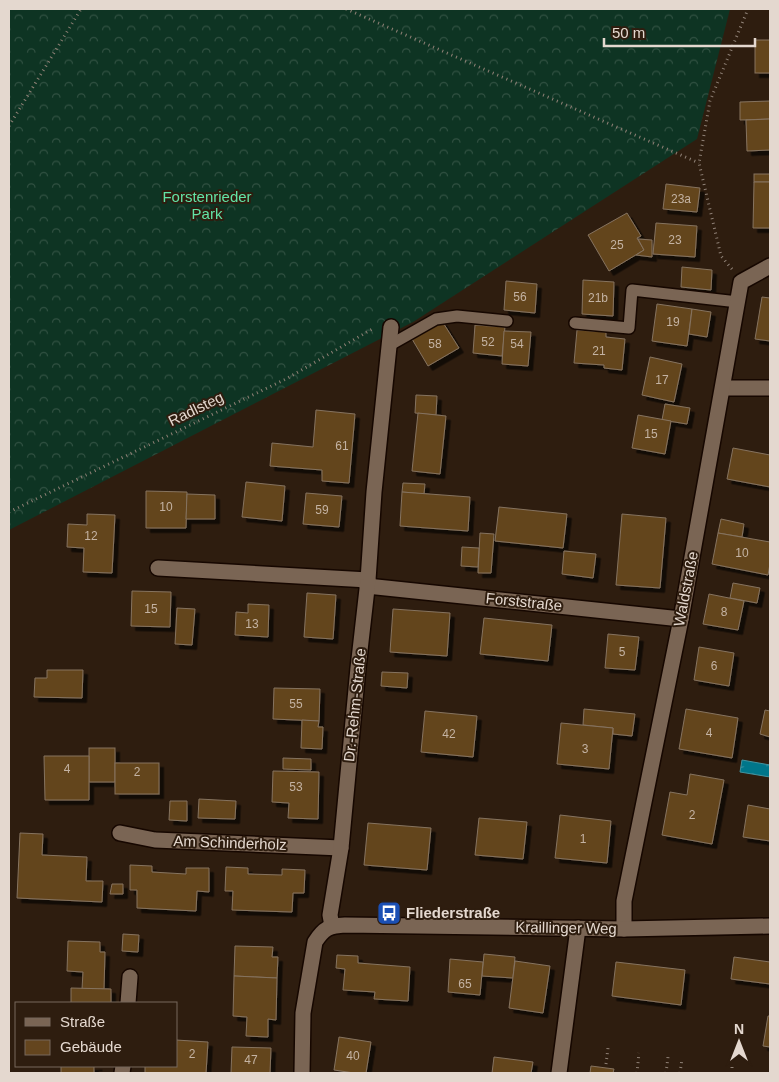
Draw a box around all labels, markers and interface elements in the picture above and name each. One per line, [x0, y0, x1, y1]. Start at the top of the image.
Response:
scale bar [604, 15, 755, 47]
text: 50 m [612, 24, 645, 41]
park label: Forstenrieder Park [162, 188, 252, 222]
house number: 23a [671, 192, 691, 206]
house number: 23 [668, 233, 682, 247]
house number: 25 [610, 238, 624, 252]
house number: 56 [513, 290, 527, 304]
house number: 21b [588, 291, 608, 305]
house number: 19 [666, 315, 680, 329]
house number: 52 [481, 335, 495, 349]
house number: 58 [428, 337, 442, 351]
house number: 54 [510, 337, 524, 351]
house number: 21 [592, 344, 606, 358]
house number: 17 [655, 373, 669, 387]
street label: Radlsteg [165, 388, 226, 429]
house number: 15 [644, 427, 658, 441]
house number: 61 [335, 439, 349, 453]
house number: 10 [159, 500, 173, 514]
house number: 59 [315, 503, 329, 517]
house number: 12 [84, 529, 98, 543]
house number: 10 [735, 546, 749, 560]
street label: Waldstraße [670, 550, 701, 628]
street label: Forststraße [485, 589, 563, 614]
house number: 15 [144, 602, 158, 616]
house number: 8 [721, 605, 728, 619]
house number: 13 [245, 617, 259, 631]
house number: 5 [619, 645, 626, 659]
street label: Dr.-Rehm-Straße [340, 647, 369, 763]
house number: 6 [711, 659, 718, 673]
house number: 55 [289, 697, 303, 711]
house number: 4 [706, 726, 713, 740]
house number: 42 [442, 727, 456, 741]
house number: 3 [582, 742, 589, 756]
house number: 4 [64, 762, 71, 776]
house number: 2 [134, 765, 141, 779]
house number: 53 [289, 780, 303, 794]
house number: 2 [689, 808, 696, 822]
street label: Am Schinderholz [173, 832, 287, 853]
house number: 1 [580, 832, 587, 846]
bus stop icon: Fliederstraße [376, 900, 402, 926]
place label: Fliederstraße [406, 904, 500, 921]
street label: Kraillinger Weg [515, 918, 617, 937]
house number: 65 [458, 977, 472, 991]
legend [15, 1002, 178, 1067]
text: Straße [60, 1013, 105, 1030]
north arrow [714, 1017, 764, 1067]
text: N [734, 1021, 744, 1037]
text: Gebäude [60, 1038, 122, 1055]
house number: 2 [189, 1047, 196, 1061]
house number: 40 [346, 1049, 360, 1063]
house number: 47 [244, 1053, 258, 1067]

